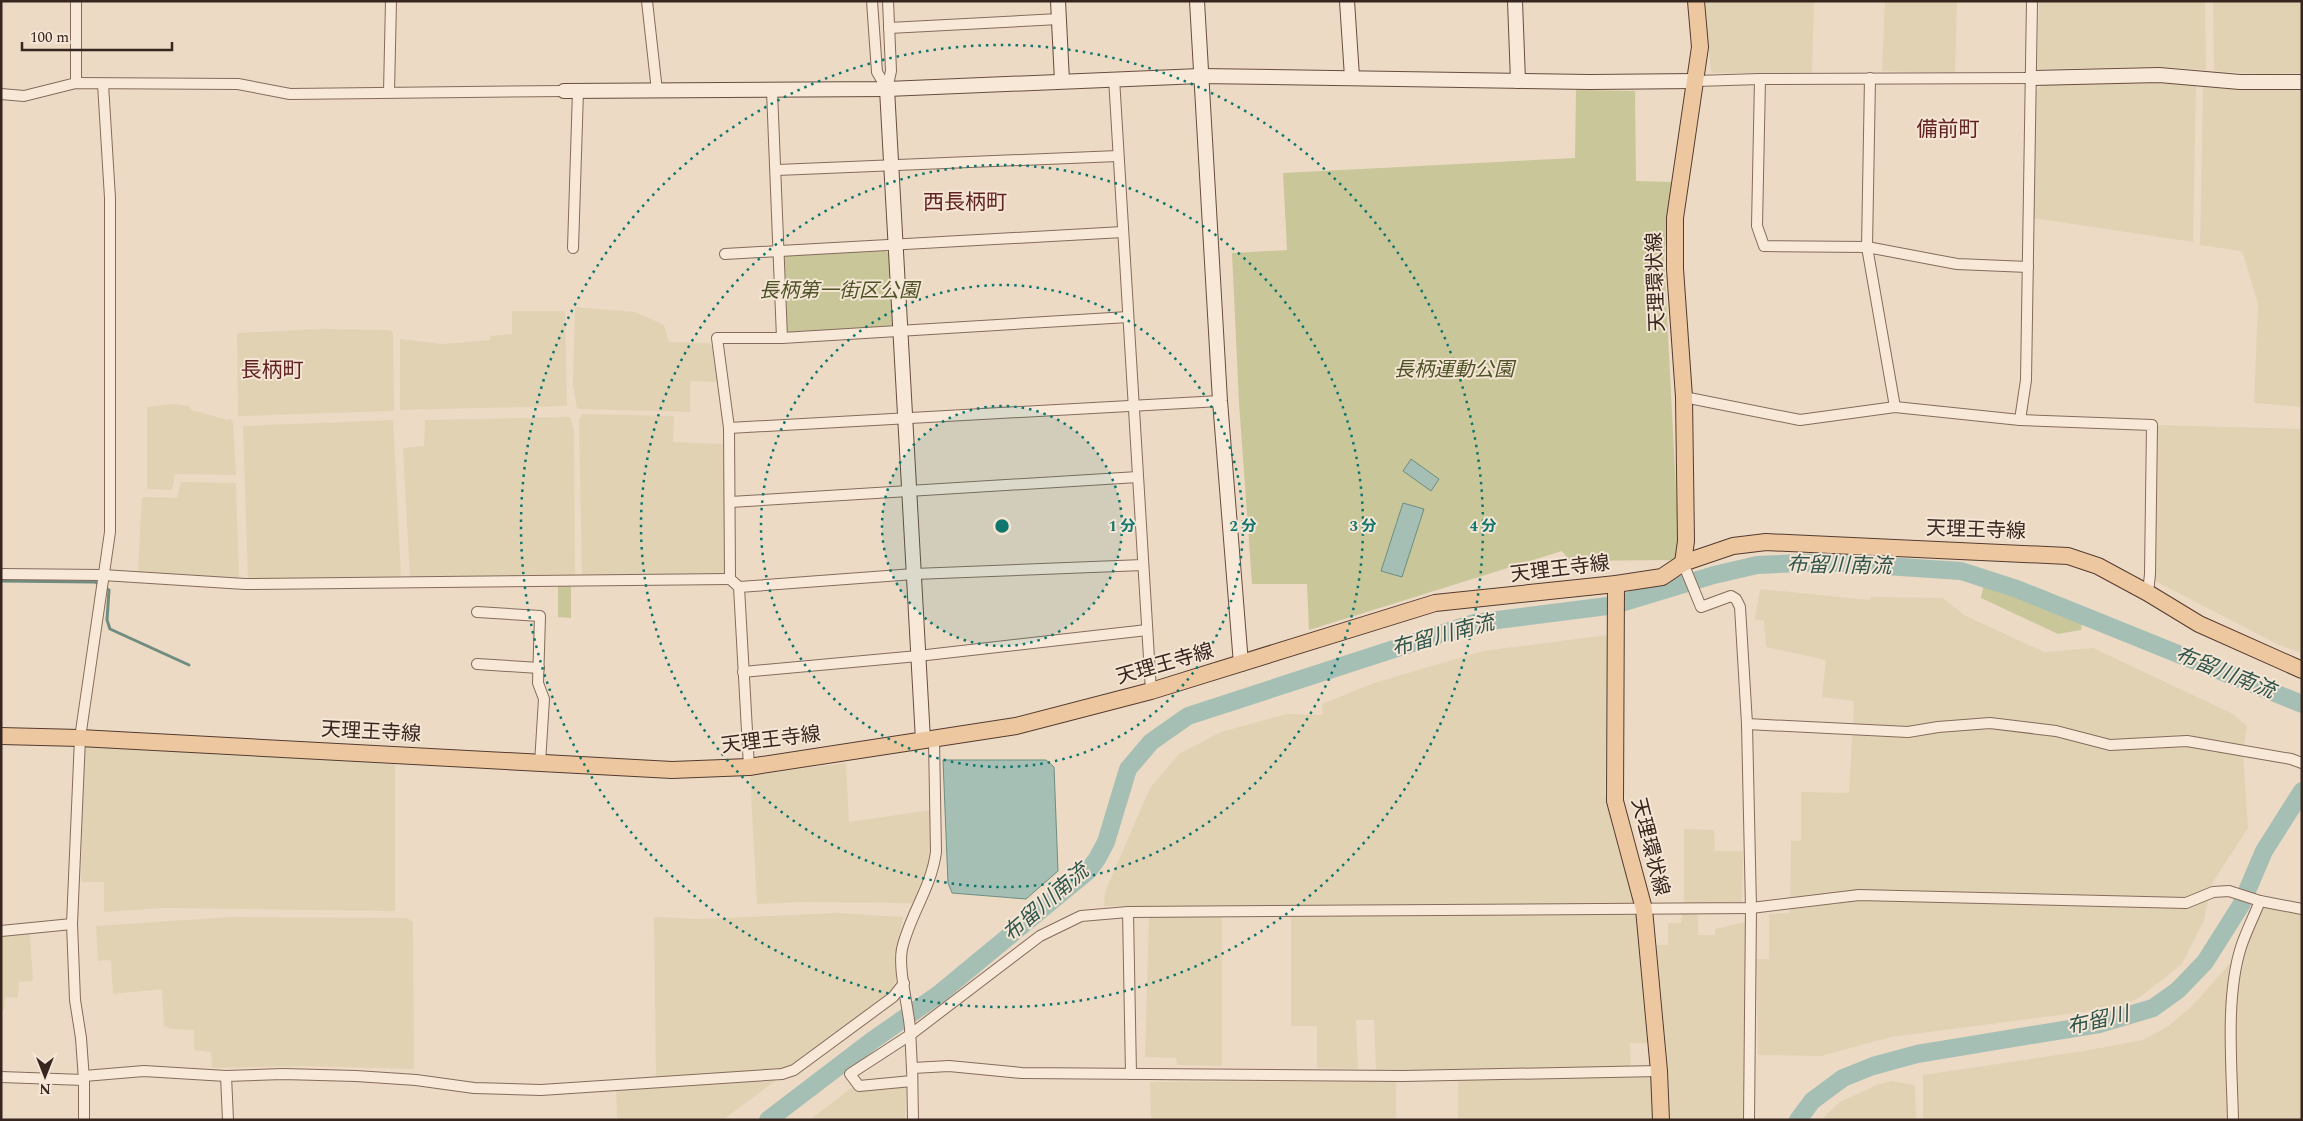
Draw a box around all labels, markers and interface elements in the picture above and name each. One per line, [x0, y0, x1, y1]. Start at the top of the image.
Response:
scale bar [22, 20, 172, 52]
text: 100 m [30, 26, 69, 49]
district label: 備前町 [1917, 114, 1980, 146]
district label: 西長柄町 [923, 187, 1007, 219]
street label: 天理環状線 [1639, 232, 1673, 332]
park label: 長柄第一街区公園 [759, 276, 922, 306]
district label: 長柄町 [241, 355, 304, 387]
park label: 長柄運動公園 [1394, 355, 1517, 385]
street label: 天理王寺線 [1926, 513, 2026, 547]
text: 1 分 [1108, 515, 1136, 538]
text: 2 分 [1229, 515, 1257, 538]
text: 3 分 [1349, 515, 1377, 538]
text: 4 分 [1469, 515, 1497, 538]
centre of rings [993, 517, 1011, 535]
street label: 天理王寺線 [1509, 548, 1611, 590]
water label: 布留川南流 [1786, 549, 1895, 583]
water label: 布留川南流 [1388, 606, 1501, 665]
street label: 天理王寺線 [1113, 636, 1217, 692]
water label: 布留川南流 [2170, 638, 2282, 709]
street label: 天理王寺線 [320, 714, 422, 750]
street label: 天理王寺線 [720, 719, 822, 761]
street label: 天理環状線 [1623, 795, 1677, 899]
water label: 布留川南流 [996, 855, 1098, 950]
water label: 布留川 [2064, 998, 2134, 1044]
north arrow [20, 1051, 70, 1101]
text: N [39, 1078, 51, 1099]

